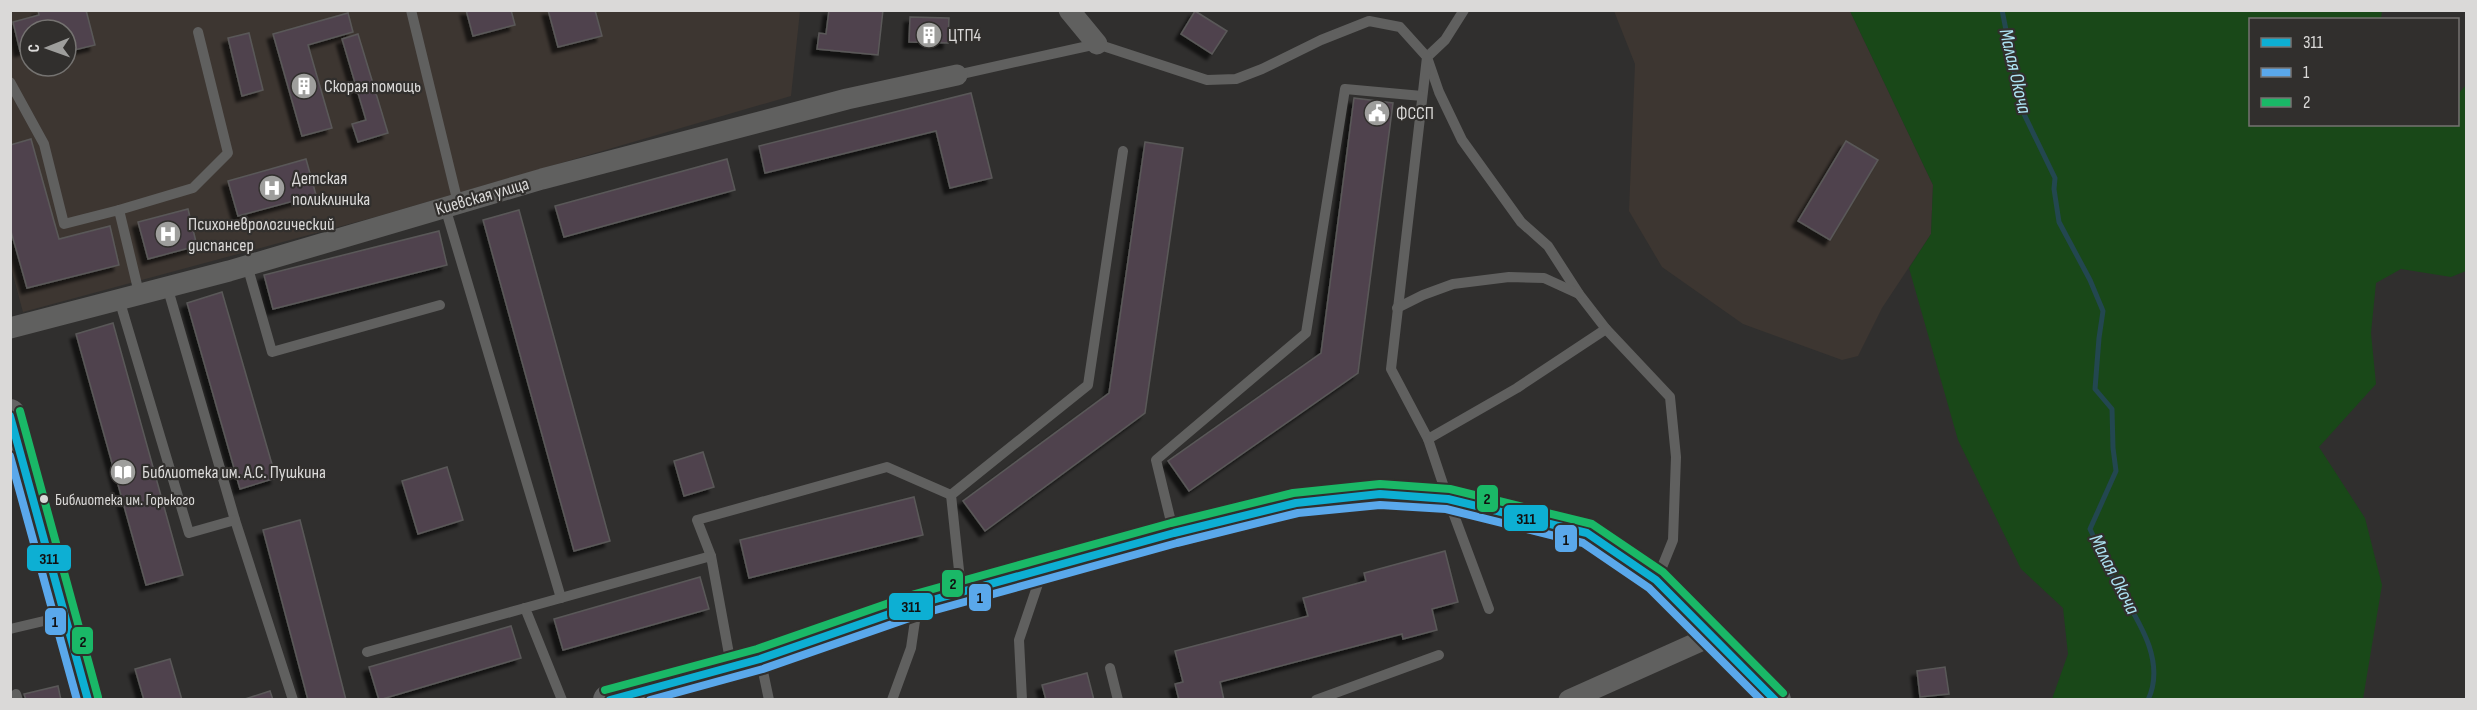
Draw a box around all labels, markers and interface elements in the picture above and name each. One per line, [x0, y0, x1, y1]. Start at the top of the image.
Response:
north arrow [18, 18, 78, 78]
legend [2249, 18, 2459, 126]
building icon: ЦТП4 [914, 20, 944, 50]
place label: ЦТП4 [948, 25, 982, 46]
water label: Малая Окоча [1994, 26, 2036, 116]
text: 311 [2303, 32, 2324, 53]
text: С [25, 44, 44, 53]
text: 1 [2303, 62, 2310, 83]
building icon: Скорая помощь [289, 71, 319, 101]
place label: Скорая помощь [324, 76, 421, 97]
text: 2 [2303, 92, 2310, 113]
public building icon: ФССП [1362, 98, 1392, 128]
place label: ФССП [1396, 103, 1434, 124]
place label: Детская поликлиника [292, 168, 370, 210]
hospital icon: Детская поликлиника [257, 173, 287, 203]
street label: Киевская улица [433, 173, 531, 220]
place label: Психоневрологический диспансер [188, 214, 334, 256]
hospital icon: Психоневрологический диспансер [153, 219, 183, 249]
library icon: Библиотека им. А.С. Пушкина [108, 457, 138, 487]
place label: Библиотека им. А.С. Пушкина [142, 462, 326, 483]
line badge: 2 [1476, 484, 1499, 513]
text: 2 [1483, 490, 1491, 509]
place label: Библиотека им. Горького [55, 491, 195, 510]
marker: Библиотека им. Горького [38, 493, 50, 505]
line badge: 311 [1503, 504, 1549, 532]
text: 311 [1516, 510, 1537, 529]
line badge: 1 [1554, 524, 1578, 553]
water label: Малая Окоча [2084, 530, 2144, 618]
text: 1 [1563, 531, 1570, 550]
line badge: 311 [26, 544, 72, 572]
text: 311 [39, 550, 60, 569]
line badge: 2 [941, 569, 964, 598]
text: 2 [949, 575, 957, 594]
line badge: 1 [968, 583, 992, 612]
text: 1 [977, 589, 984, 608]
line badge: 311 [888, 592, 934, 621]
text: 311 [901, 598, 922, 617]
line badge: 1 [44, 607, 67, 636]
text: 1 [52, 613, 59, 632]
line badge: 2 [71, 626, 94, 655]
text: 2 [79, 633, 87, 652]

